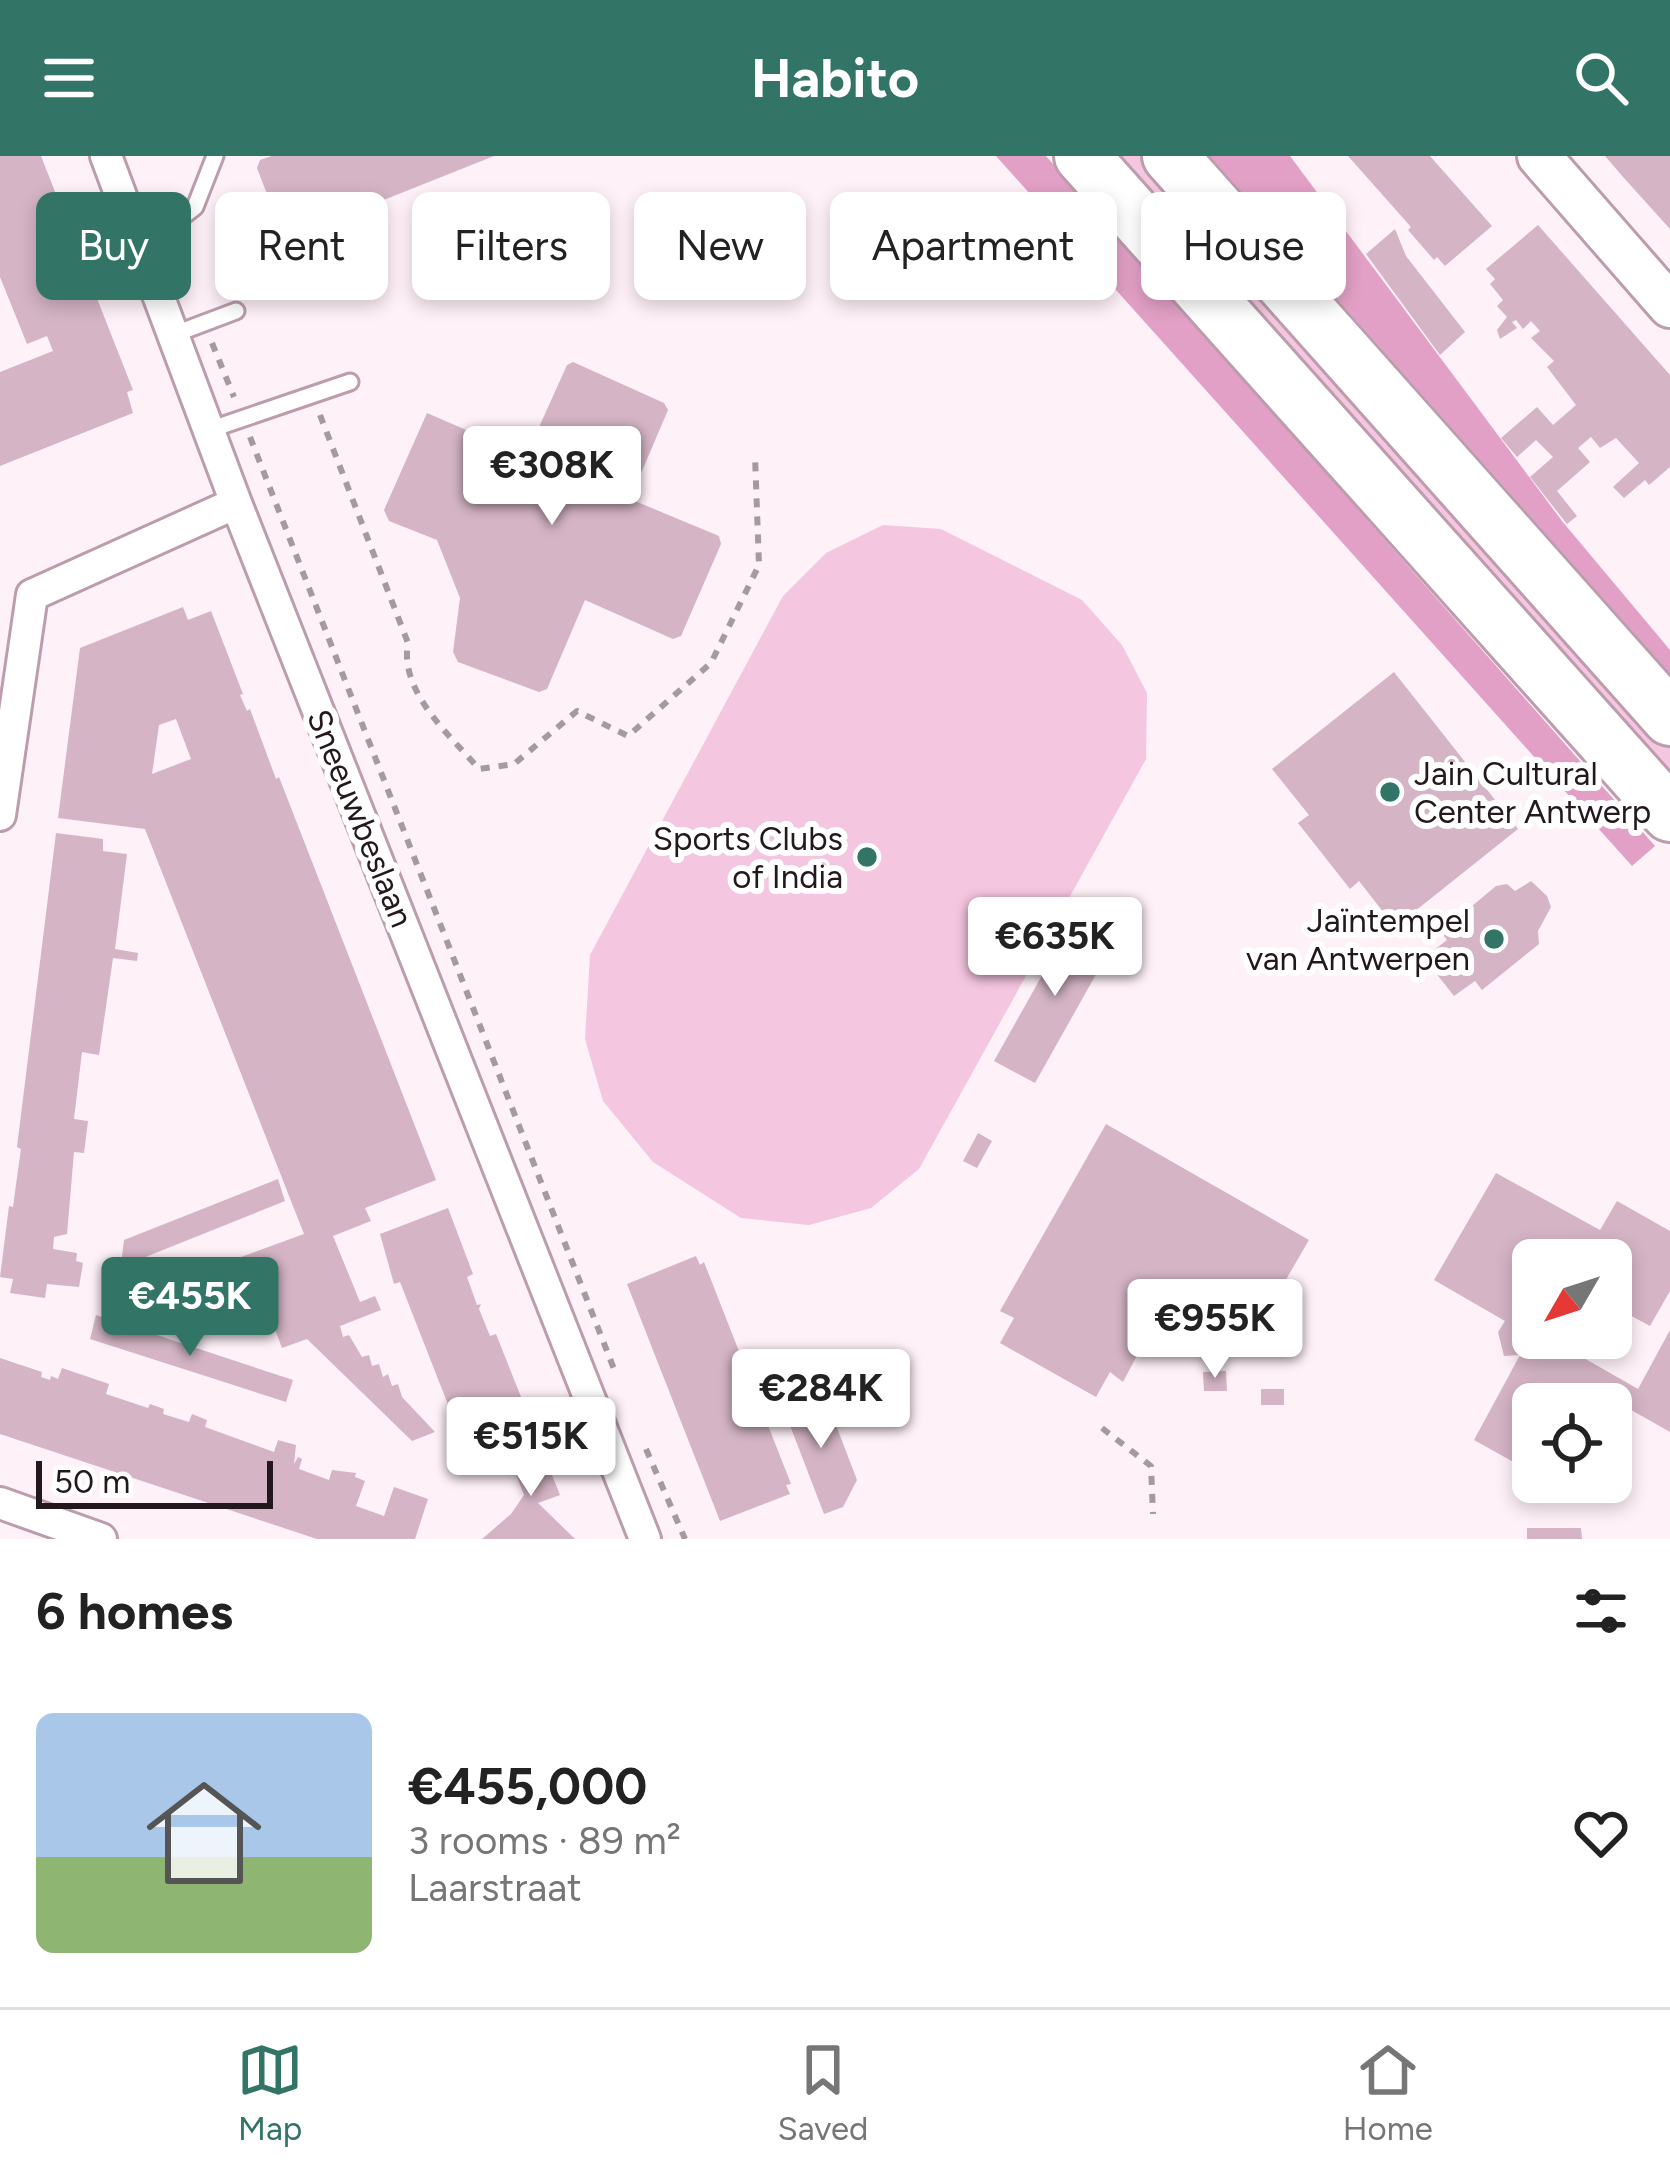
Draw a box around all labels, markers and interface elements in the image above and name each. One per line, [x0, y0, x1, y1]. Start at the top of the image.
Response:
icon: menu [36, 45, 102, 111]
icon: search [1568, 45, 1634, 111]
text: Habito [751, 46, 919, 111]
chip: Buy [36, 192, 191, 300]
chip: Rent [215, 192, 388, 300]
chip: Filters [412, 192, 610, 300]
chip: New [634, 192, 806, 300]
chip: Apartment [830, 192, 1117, 300]
chip: House [1141, 192, 1346, 300]
pin: €308K [468, 426, 636, 528]
text: €308K [490, 441, 614, 488]
street label: Sneeuwbeslaan [299, 704, 422, 933]
place label: Jain Cultural Center Antwerp [1414, 754, 1651, 831]
marker: Jain Cultural Center Antwerp [1377, 779, 1403, 805]
place label: Sports Clubs of India [653, 819, 843, 896]
marker: Sports Clubs of India [854, 844, 880, 870]
pin: €635K [971, 897, 1139, 999]
place label: Jaïntempel van Antwerpen [1246, 901, 1470, 978]
text: €635K [995, 912, 1115, 959]
marker: Jaïntempel van Antwerpen [1481, 926, 1507, 952]
north arrow [1512, 1239, 1632, 1359]
map controls [1512, 1239, 1632, 1503]
pin: €455K [106, 1257, 274, 1359]
text: €455K [128, 1272, 252, 1319]
pin: €955K [1131, 1279, 1299, 1381]
text: €955K [1154, 1294, 1276, 1341]
pin: €284K [737, 1349, 905, 1451]
text: €284K [759, 1364, 883, 1411]
button: locate [1512, 1383, 1632, 1503]
pin: €515K [447, 1397, 615, 1499]
text: €515K [474, 1412, 588, 1459]
scale bar [36, 1455, 273, 1508]
text: 50 m [54, 1462, 130, 1501]
icon: filters [1568, 1578, 1634, 1644]
text: 6 homes [36, 1581, 233, 1642]
text: €455,000 [408, 1756, 647, 1817]
icon: home [132, 1761, 276, 1905]
icon: heart [1568, 1800, 1634, 1866]
text: 3 rooms · 89 m² [408, 1817, 681, 1864]
text: Laarstraat [408, 1864, 582, 1911]
tab: Map [237, 2037, 303, 2148]
tab: Saved [777, 2037, 868, 2148]
tab: Home [1343, 2037, 1433, 2148]

